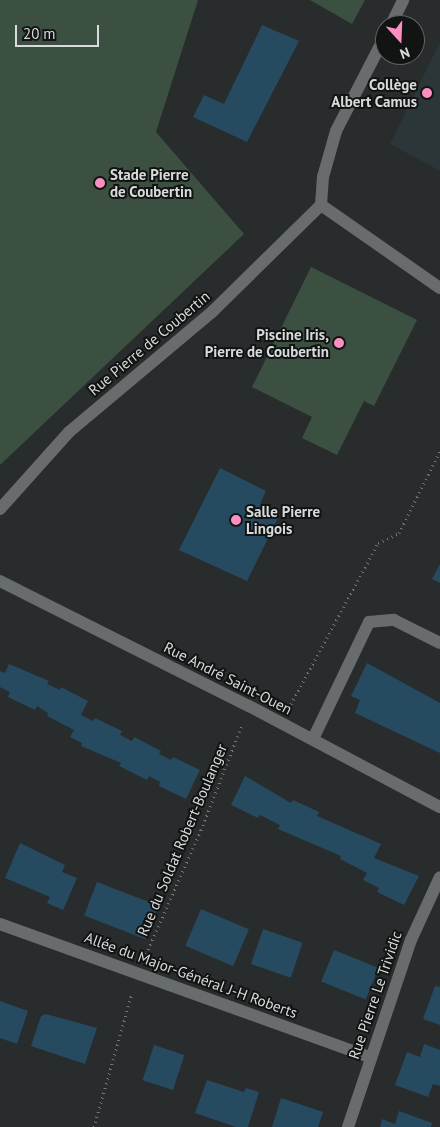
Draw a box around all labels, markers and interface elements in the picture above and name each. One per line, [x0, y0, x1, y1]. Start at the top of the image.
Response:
scale bar [18, 15, 101, 47]
north arrow [375, 15, 425, 65]
text: 20 m [23, 24, 56, 43]
text: N [397, 43, 412, 63]
place label: Collège Albert Camus [331, 75, 417, 110]
marker: Collège Albert Camus [421, 87, 433, 99]
place label: Stade Pierre de Coubertin [110, 165, 192, 200]
marker: Stade Pierre de Coubertin [94, 177, 106, 189]
street label: Rue Pierre de Coubertin [85, 287, 213, 399]
place label: Piscine Iris, Pierre de Coubertin [205, 325, 329, 360]
marker: Piscine Iris, Pierre de Coubertin [333, 337, 345, 349]
place label: Salle Pierre Lingois [246, 502, 320, 537]
marker: Salle Pierre Lingois [230, 514, 242, 526]
street label: Rue André Saint-Ouen [161, 638, 295, 718]
street label: Rue du Soldat Robert-Boulanger [133, 741, 231, 939]
street label: Allée du Major-Général J-H Roberts [82, 928, 300, 1022]
street label: Rue Pierre Le Trividic [345, 928, 405, 1062]

